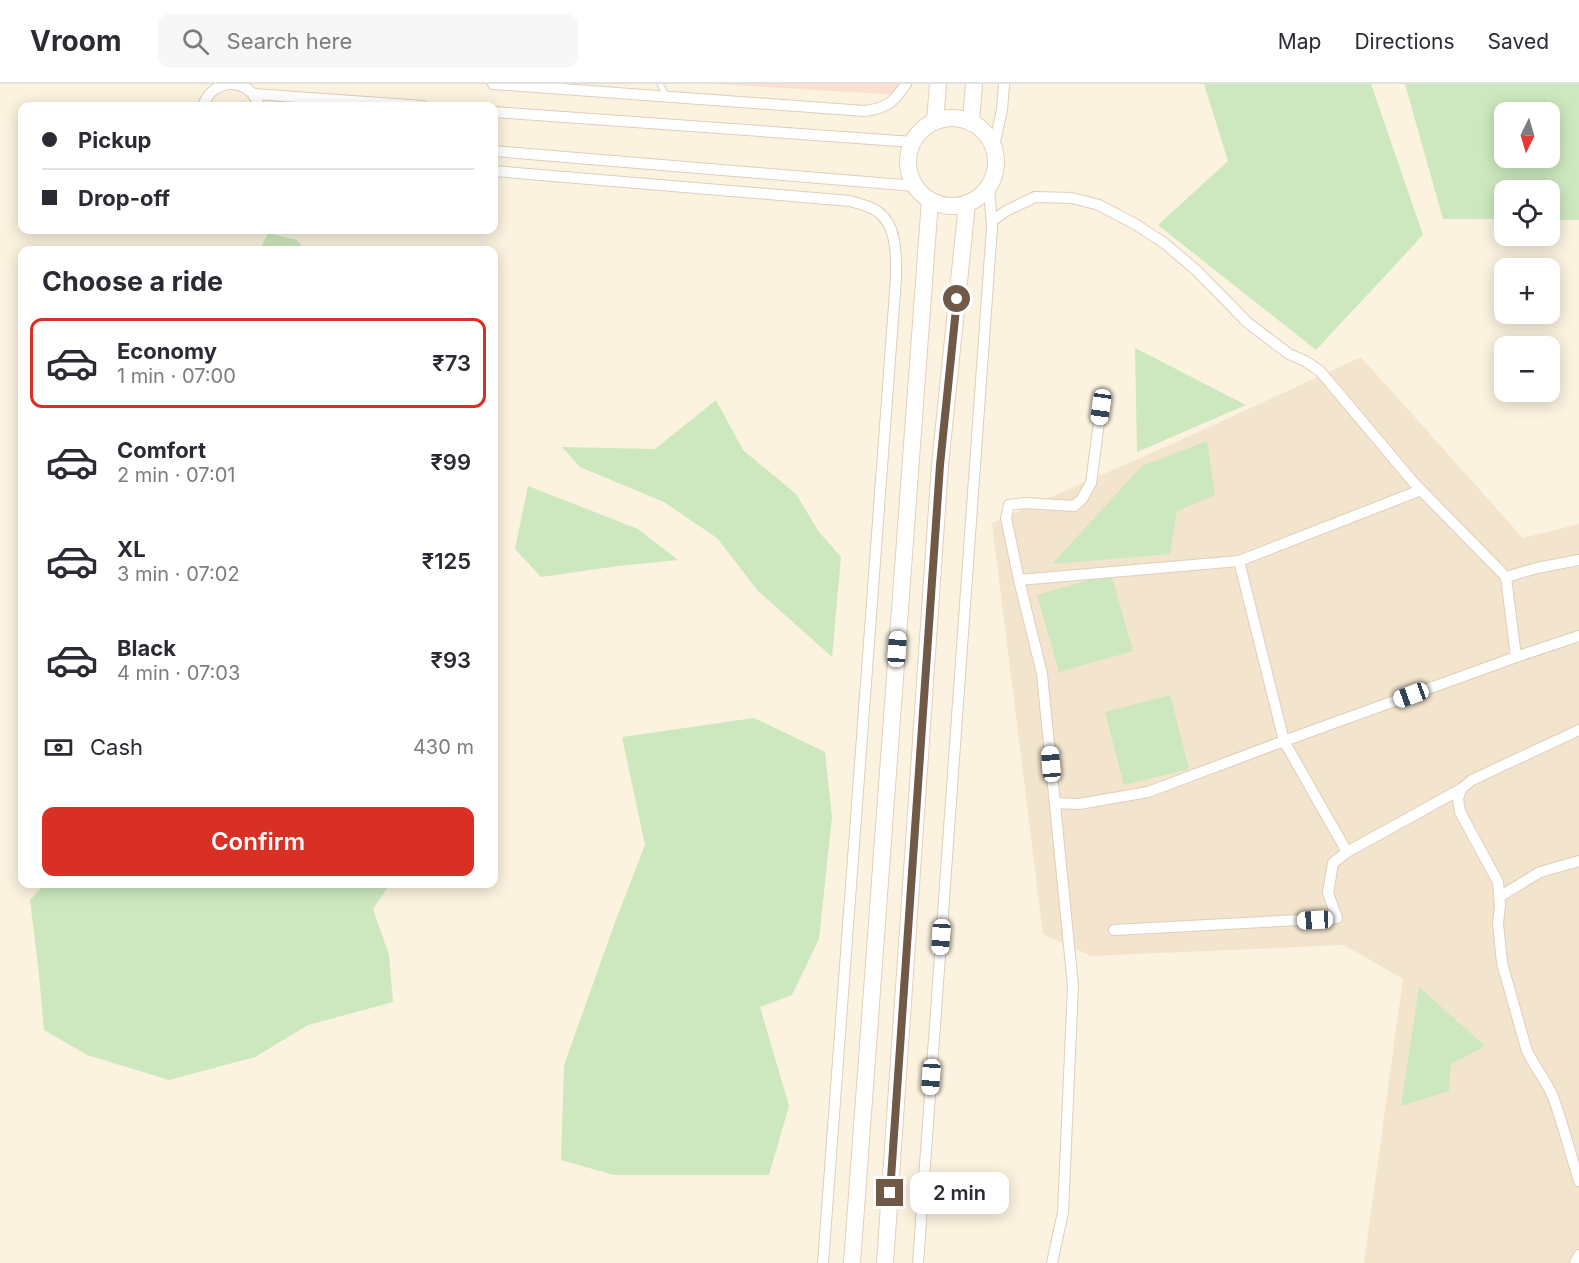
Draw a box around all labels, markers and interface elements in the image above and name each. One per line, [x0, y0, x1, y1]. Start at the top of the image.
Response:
search box [158, 14, 578, 68]
text: Vroom [30, 24, 122, 58]
icon: search [179, 25, 212, 58]
text: Search here [227, 28, 352, 54]
text: Map [1278, 29, 1321, 54]
text: Directions [1354, 29, 1455, 54]
text: Saved [1488, 29, 1549, 54]
north arrow [1494, 102, 1560, 168]
map controls [1494, 102, 1560, 402]
text: Pickup [78, 127, 152, 153]
button: locate [1494, 180, 1560, 246]
text: Drop-off [78, 185, 170, 211]
button: + [1494, 258, 1560, 324]
text: Choose a ride [42, 265, 223, 298]
route start [943, 285, 970, 312]
icon: car [45, 336, 99, 390]
button: − [1494, 336, 1560, 402]
text: Economy [117, 338, 217, 364]
text: ₹73 [432, 350, 471, 376]
text: 1 min · 07:00 [117, 364, 236, 388]
car [1090, 388, 1112, 426]
icon: car [45, 435, 99, 489]
text: Comfort [117, 437, 206, 463]
text: ₹99 [431, 449, 471, 475]
text: 2 min · 07:01 [117, 463, 235, 487]
icon: car [45, 534, 99, 588]
text: XL [117, 536, 146, 562]
text: ₹125 [422, 548, 471, 574]
text: 3 min · 07:02 [117, 562, 240, 586]
car [887, 630, 907, 668]
icon: car [45, 633, 99, 687]
text: Black [117, 635, 176, 661]
text: ₹93 [431, 647, 471, 673]
text: 4 min · 07:03 [117, 661, 240, 685]
car [1391, 680, 1431, 710]
icon: cash [42, 731, 75, 764]
text: Cash [90, 734, 143, 760]
text: 430 m [413, 735, 474, 759]
car [1040, 745, 1062, 783]
button: Confirm [42, 807, 474, 876]
car [1297, 910, 1333, 930]
car [931, 918, 951, 956]
car [921, 1058, 941, 1096]
callout: 2 min [911, 1172, 1010, 1214]
route end [876, 1179, 903, 1206]
text: 2 min [933, 1181, 986, 1205]

